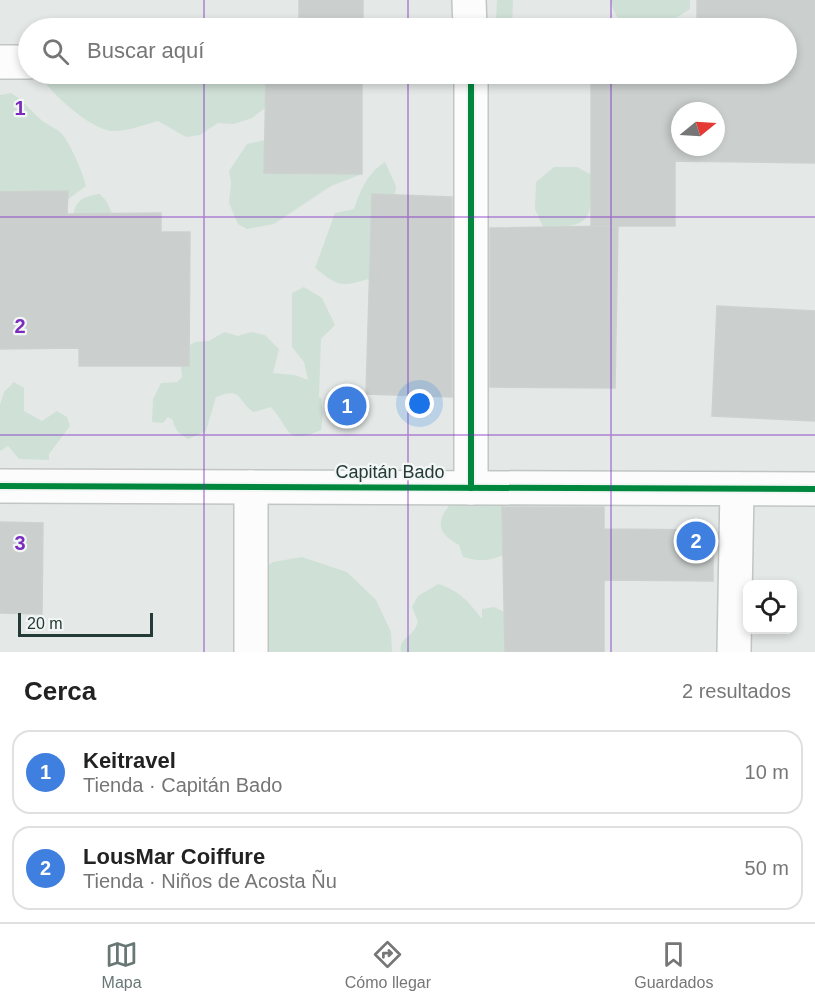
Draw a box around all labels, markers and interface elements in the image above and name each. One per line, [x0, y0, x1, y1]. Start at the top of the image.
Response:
search box [18, 18, 797, 84]
icon: search [39, 35, 72, 68]
text: Buscar aquí [87, 38, 204, 63]
text: 1 [14, 97, 26, 119]
north arrow [671, 102, 725, 156]
text: 2 [14, 315, 26, 337]
pin: 1 [328, 384, 366, 428]
your location [405, 389, 434, 418]
street label: Capitán Bado [335, 462, 445, 482]
pin: 2 [676, 518, 716, 564]
text: 3 [14, 532, 26, 554]
map controls [743, 580, 797, 634]
button: locate [743, 580, 797, 634]
scale bar [18, 610, 153, 638]
text: 20 m [27, 615, 63, 632]
text: Cerca [24, 676, 96, 706]
text: 2 resultados [682, 680, 791, 702]
text: Keitravel [83, 748, 176, 773]
text: 1 [40, 761, 51, 783]
text: 10 m [745, 761, 789, 783]
text: Tienda · Capitán Bado [83, 774, 282, 796]
text: LousMar Coiffure [83, 844, 265, 869]
text: 2 [40, 857, 51, 879]
text: 50 m [745, 857, 789, 879]
text: Tienda · Niños de Acosta Ñu [83, 870, 337, 892]
tab: Mapa [102, 938, 142, 992]
tab: Cómo llegar [345, 938, 431, 992]
tab: Guardados [634, 938, 713, 992]

